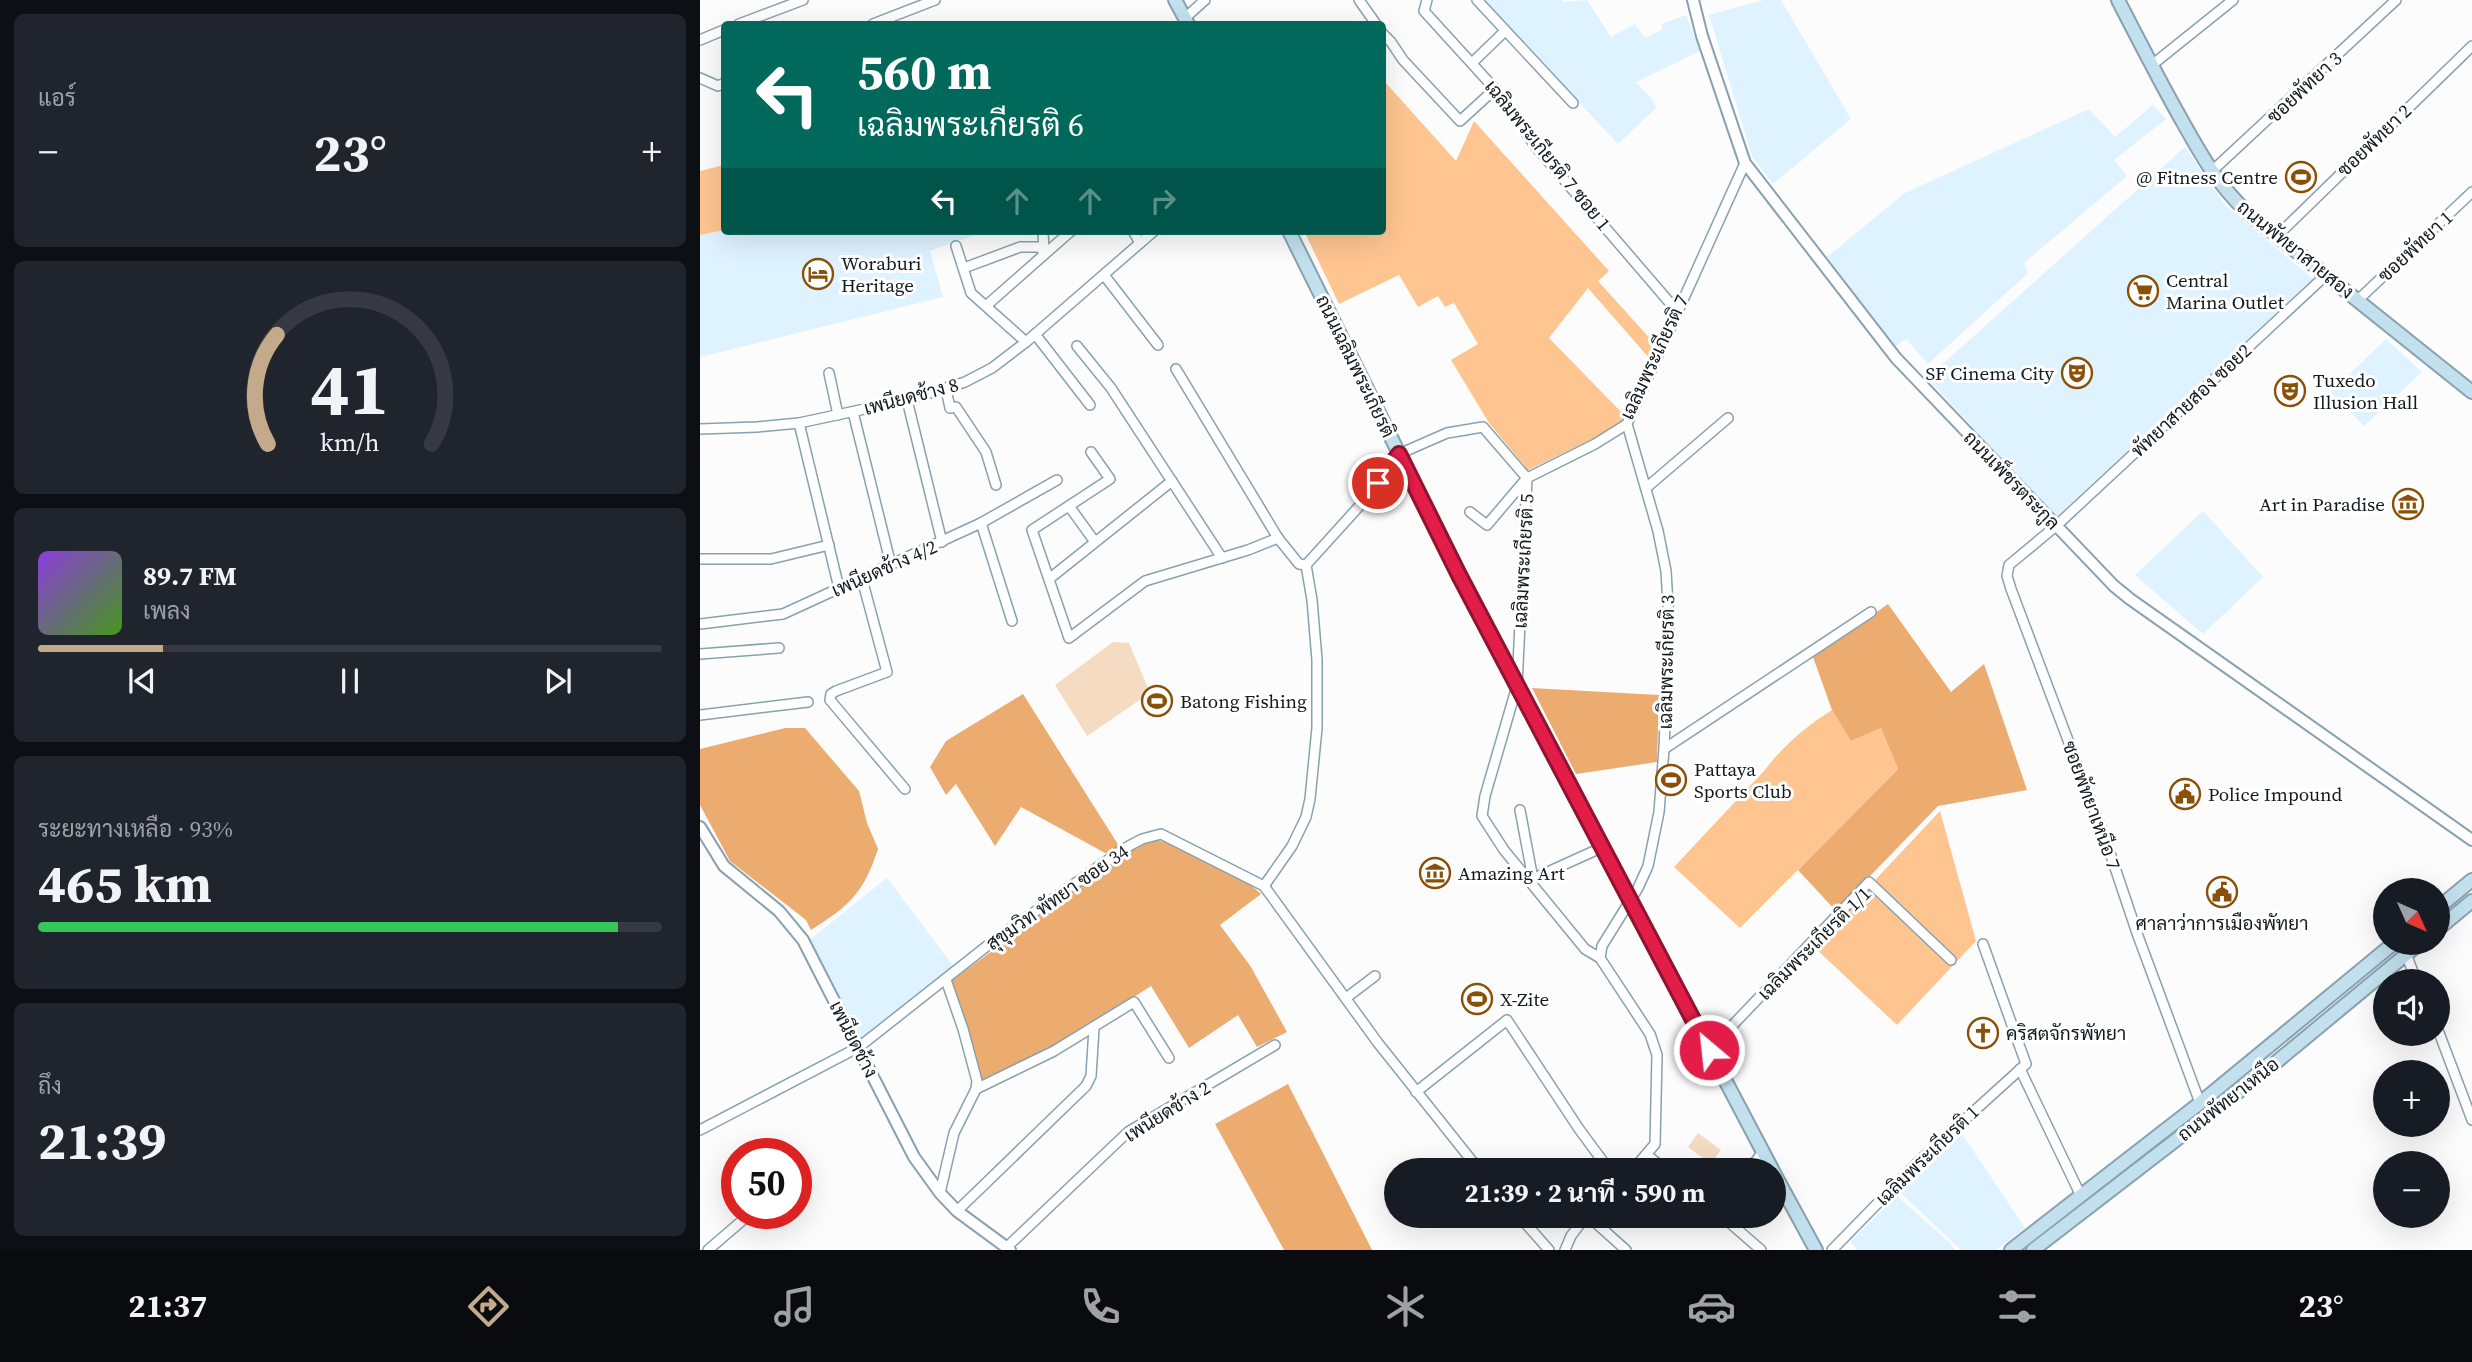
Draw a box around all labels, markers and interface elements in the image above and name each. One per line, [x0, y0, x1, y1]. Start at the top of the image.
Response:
text: 560 m [857, 38, 992, 105]
street label: ซอยพัทยา 3 [2261, 45, 2347, 129]
icon: left [742, 49, 833, 140]
street label: เฉลิมพระเกียรติ 7 ซอย 1 [1479, 74, 1617, 236]
text: แอร์ [38, 82, 76, 114]
street label: ซอยพัทยา 2 [2331, 98, 2417, 182]
text: เฉลิมพระเกียรติ 6 [857, 103, 1084, 147]
text: 23° [313, 117, 387, 188]
text: − [38, 126, 58, 178]
text: + [642, 126, 662, 178]
sports icon: @ Fitness Centre [2284, 160, 2318, 194]
place label: @ Fitness Centre [2136, 164, 2278, 190]
icon: left [925, 182, 963, 220]
icon: ahead [998, 182, 1036, 220]
icon: ahead [1071, 182, 1109, 220]
icon: right [1144, 182, 1182, 220]
street label: ถนนพัทยาสายสอง [2232, 194, 2360, 304]
street label: ซอยพัทยา 1 [2372, 204, 2458, 288]
place label: Woraburi Heritage [841, 250, 922, 298]
hotel icon: Woraburi Heritage [801, 257, 835, 291]
place label: Central Marina Outlet [2166, 267, 2285, 315]
supermarket icon: Central Marina Outlet [2126, 274, 2160, 308]
street label: ถนนเฉลิมพระเกียรติ [1310, 290, 1402, 442]
street label: เฉลิมพระเกียรติ 7 [1614, 290, 1694, 424]
street label: พัทยาสายสอง ซอย2 [2125, 337, 2257, 463]
text: 41 [311, 339, 389, 438]
theatre icon: SF Cinema City [2060, 356, 2094, 390]
place label: SF Cinema City [1925, 360, 2054, 386]
place label: Tuxedo Illusion Hall [2313, 367, 2418, 415]
street label: เพนียดช้าง 8 [861, 371, 961, 421]
theatre icon: Tuxedo Illusion Hall [2273, 374, 2307, 408]
text: km/h [320, 425, 380, 459]
street label: ถนนเพ็ชรตระกูล [1957, 425, 2066, 536]
pin [1348, 453, 1408, 513]
icon: arrive [1359, 464, 1397, 502]
museum icon: Art in Paradise [2391, 487, 2425, 521]
place label: Art in Paradise [2259, 491, 2385, 517]
street label: เฉลิมพระเกียรติ 5 [1506, 493, 1540, 629]
street label: เพนียดช้าง 4/2 [827, 533, 941, 603]
text: 89.7 FM [143, 558, 237, 594]
street label: เฉลิมพระเกียรติ 3 [1652, 594, 1680, 730]
text: เพลง [143, 595, 190, 627]
icon: previous [123, 662, 161, 700]
icon: pause [331, 662, 369, 700]
icon: next [539, 662, 577, 700]
sports icon: Batong Fishing [1140, 684, 1174, 718]
place label: Batong Fishing [1180, 688, 1307, 714]
street label: ซอยพัทยาเหนือ 7 [2057, 737, 2127, 873]
place label: Pattaya Sports Club [1694, 756, 1792, 804]
sports icon: Pattaya Sports Club [1654, 763, 1688, 797]
public building icon: Police Impound [2168, 777, 2202, 811]
place label: Police Impound [2208, 781, 2343, 807]
text: ระยะทางเหลือ · 93% [38, 813, 233, 845]
street label: สุขุมวิท พัทยา ซอย 34 [981, 838, 1134, 956]
text: 465 km [38, 848, 212, 919]
museum icon: Amazing Art [1418, 856, 1452, 890]
place label: Amazing Art [1458, 860, 1566, 886]
public building icon: ศาลาว่าการเมืองพัทยา [2205, 875, 2239, 909]
north arrow [2373, 878, 2450, 956]
map controls [2373, 878, 2450, 1228]
street label: เฉลิมพระเกียรติ 1/1 [1752, 881, 1876, 1005]
place label: ศาลาว่าการเมืองพัทยา [2136, 910, 2308, 936]
button: sound [2373, 969, 2450, 1046]
sports icon: X-Zite [1460, 982, 1494, 1016]
place label: X-Zite [1500, 986, 1549, 1012]
street label: เพนียดช้าง [824, 996, 884, 1082]
position arrow [1672, 1013, 1746, 1087]
church icon: คริสตจักรพัทยา [1966, 1016, 2000, 1050]
place label: คริสตจักรพัทยา [2006, 1020, 2126, 1046]
street label: ถนนพัทยาเหนือ [2172, 1051, 2284, 1147]
button: + [2373, 1060, 2450, 1137]
text: ถึง [38, 1070, 62, 1102]
street label: เพนียดช้าง 2 [1119, 1074, 1215, 1148]
street label: เฉลิมพระเกียรติ 1 [1869, 1099, 1985, 1211]
text: 21:39 [38, 1105, 166, 1176]
speed limit sign: 50 [721, 1138, 812, 1229]
button: − [2373, 1151, 2450, 1228]
text: 21:39 · 2 นาที · 590 m [1465, 1175, 1705, 1211]
icon: directions [464, 1282, 513, 1331]
icon: music [770, 1282, 819, 1331]
icon: phone [1076, 1282, 1125, 1331]
icon: climate [1381, 1282, 1430, 1331]
icon: car [1687, 1282, 1736, 1331]
icon: filters [1993, 1282, 2042, 1331]
text: 21:37 [128, 1284, 207, 1328]
text: 23° [2298, 1284, 2344, 1328]

